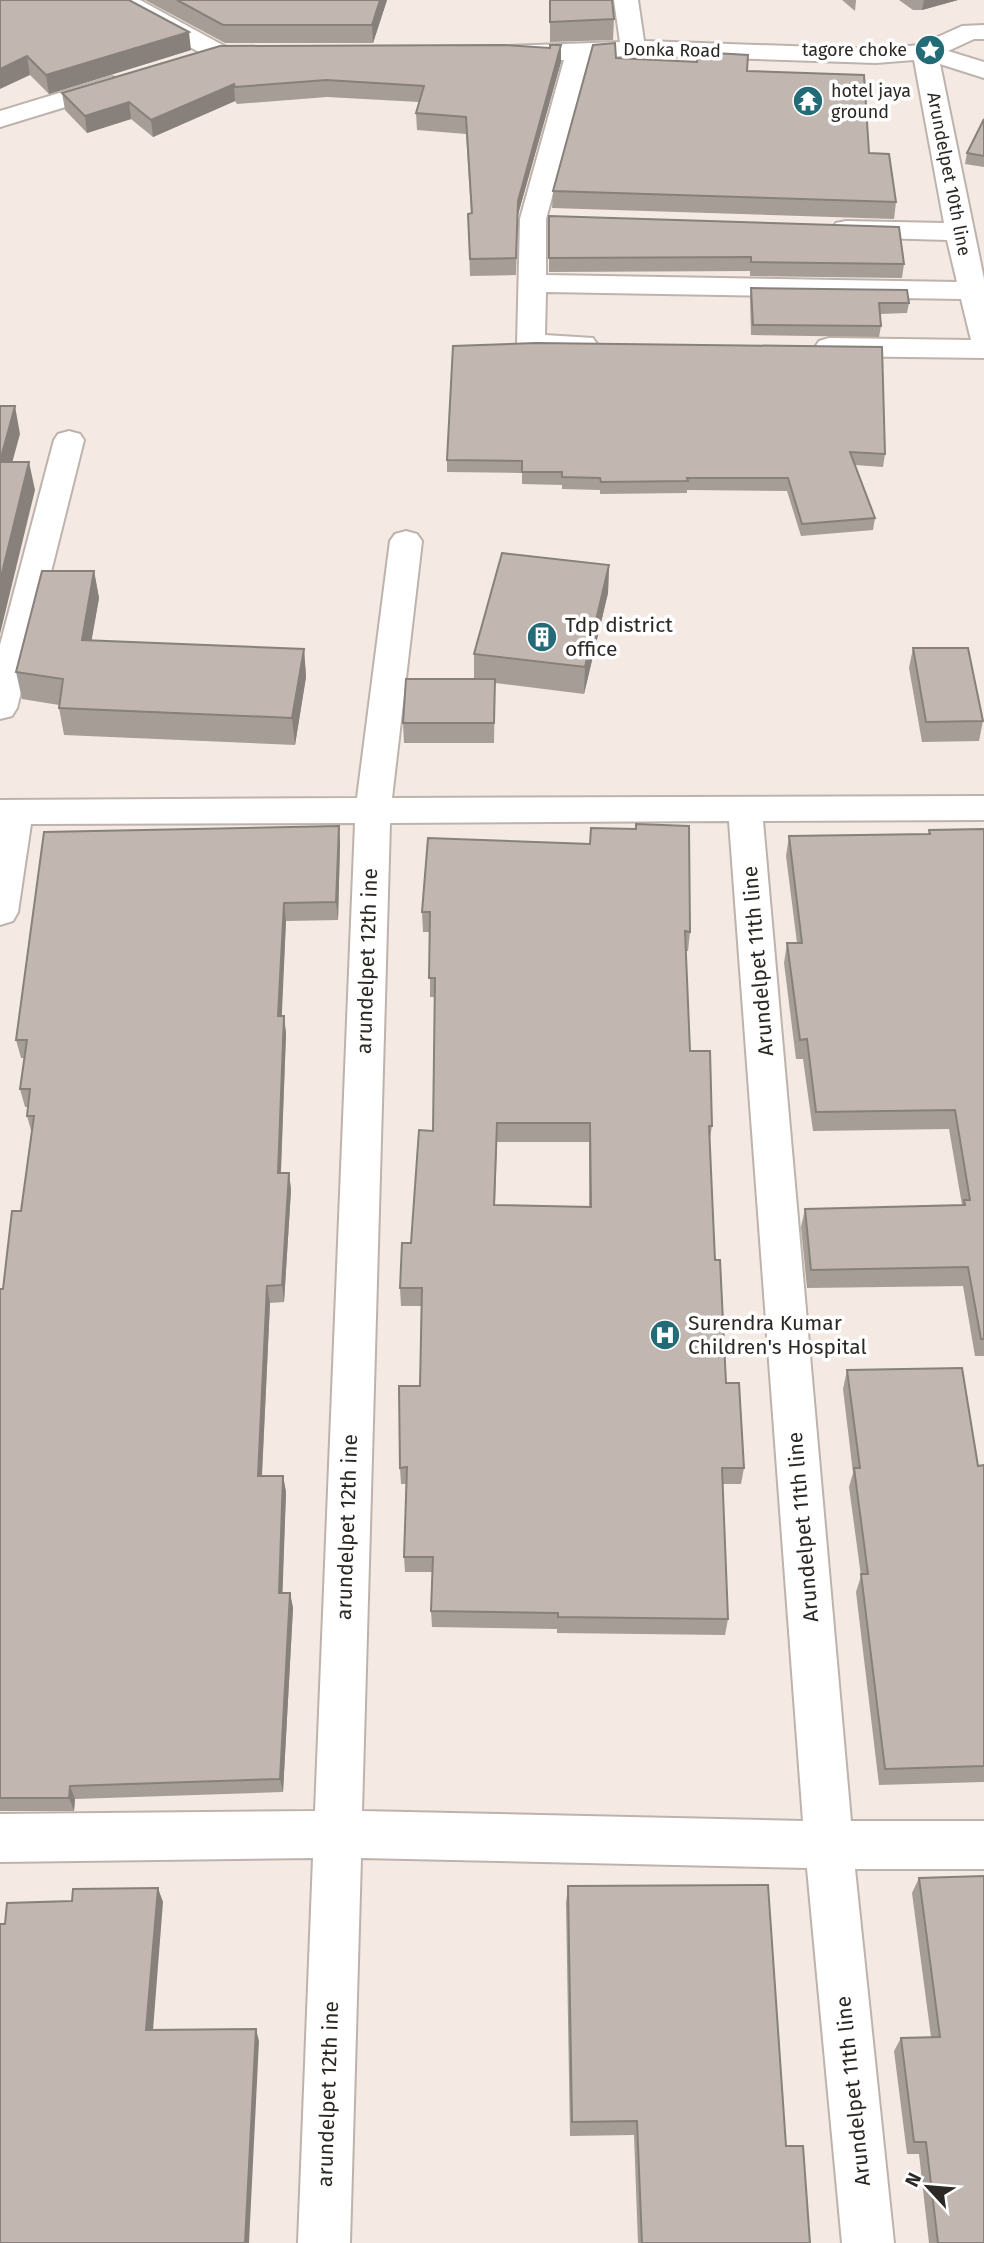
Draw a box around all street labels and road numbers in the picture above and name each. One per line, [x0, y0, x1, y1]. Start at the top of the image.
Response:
street label: Donka Road [623, 38, 721, 62]
street label: Arundelpet 10th line [922, 90, 976, 258]
street label: Arundelpet 11th line [737, 865, 779, 1057]
street label: arundelpet 12th ine [351, 868, 383, 1054]
street label: Arundelpet 11th line [782, 1431, 824, 1623]
street label: arundelpet 12th ine [331, 1434, 363, 1620]
street label: Arundelpet 11th line [830, 1995, 876, 2187]
street label: arundelpet 12th ine [312, 2001, 344, 2187]

